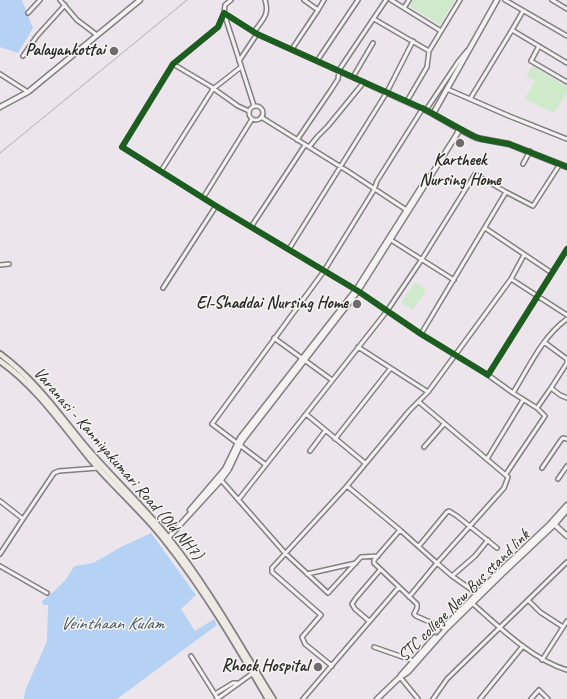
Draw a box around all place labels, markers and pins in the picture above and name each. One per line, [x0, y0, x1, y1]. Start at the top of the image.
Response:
place label: Palayankottai [25, 41, 105, 61]
marker: Palayankottai [108, 45, 120, 57]
marker: Kartheek Nursing Home [454, 137, 466, 149]
place label: Kartheek Nursing Home [419, 151, 501, 191]
place label: El-Shaddai Nursing Home [196, 294, 348, 314]
marker: El-Shaddai Nursing Home [351, 298, 363, 310]
place label: Rhock Hospital [222, 657, 309, 677]
marker: Rhock Hospital [312, 661, 324, 673]

